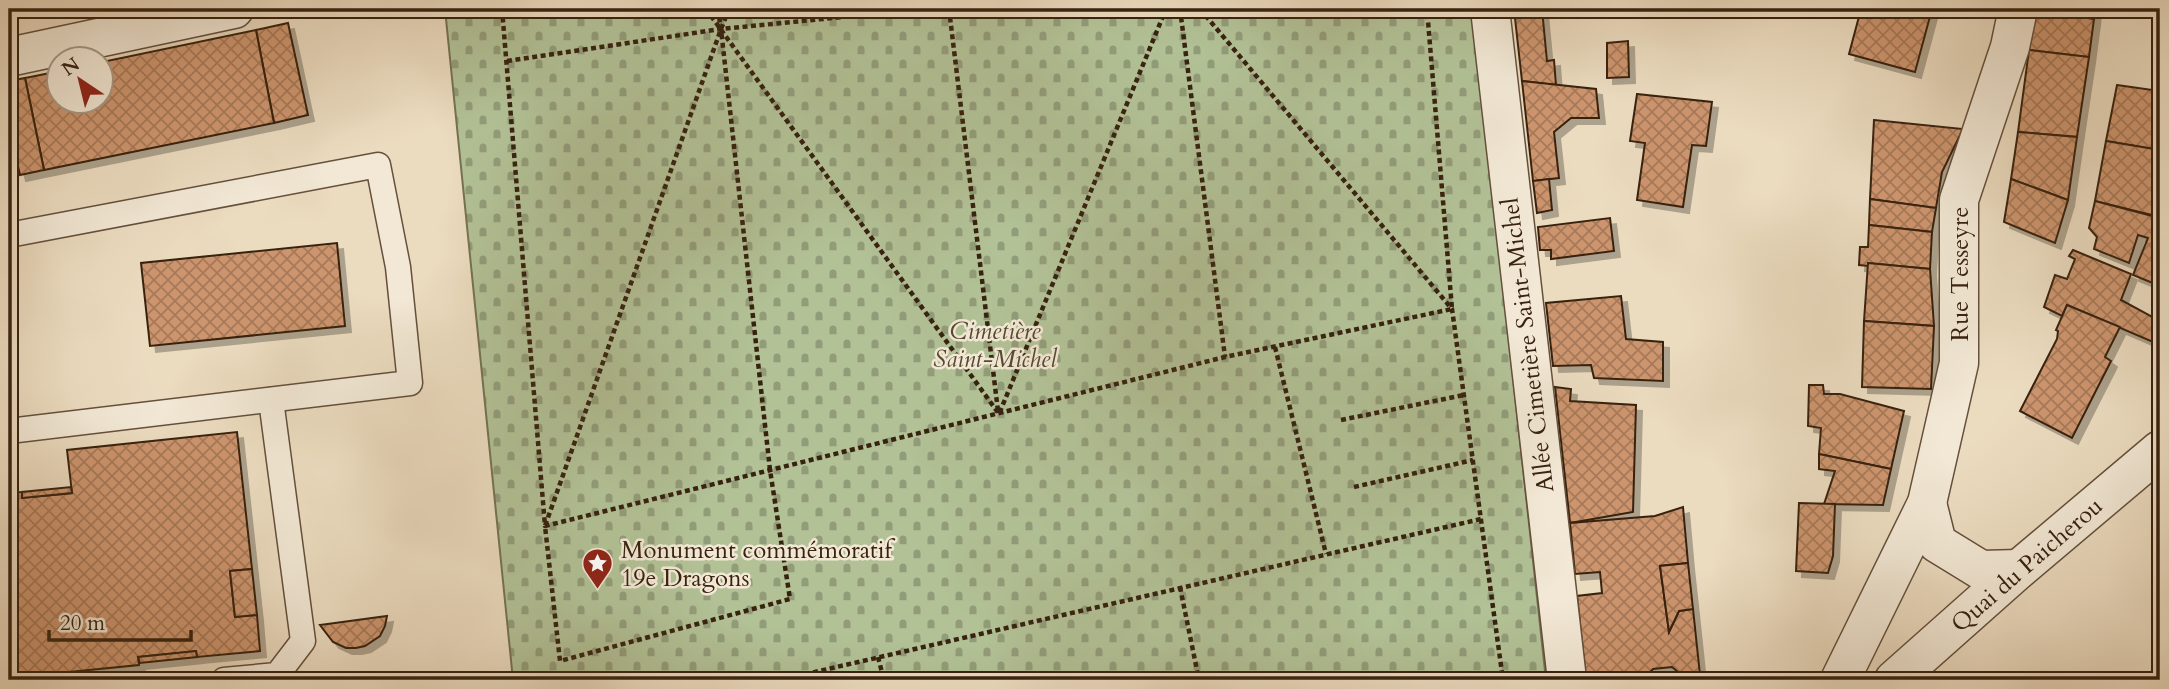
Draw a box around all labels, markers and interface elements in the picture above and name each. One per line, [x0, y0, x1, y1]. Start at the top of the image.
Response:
north arrow [46, 46, 116, 116]
text: N [57, 51, 85, 82]
street label: Allée Cimetière Saint-Michel [1494, 196, 1562, 494]
street label: Rue Tesseyre [1944, 207, 1977, 341]
park label: Cimetière Saint-Michel [933, 315, 1058, 376]
street label: Quai du Paicherou [1944, 490, 2110, 640]
place label: Monument commémoratif 19e Dragons [621, 534, 895, 595]
place icon: Monument commémoratif 19e Dragons [581, 547, 615, 591]
scale bar [49, 598, 191, 642]
text: 20 m [60, 609, 105, 638]

